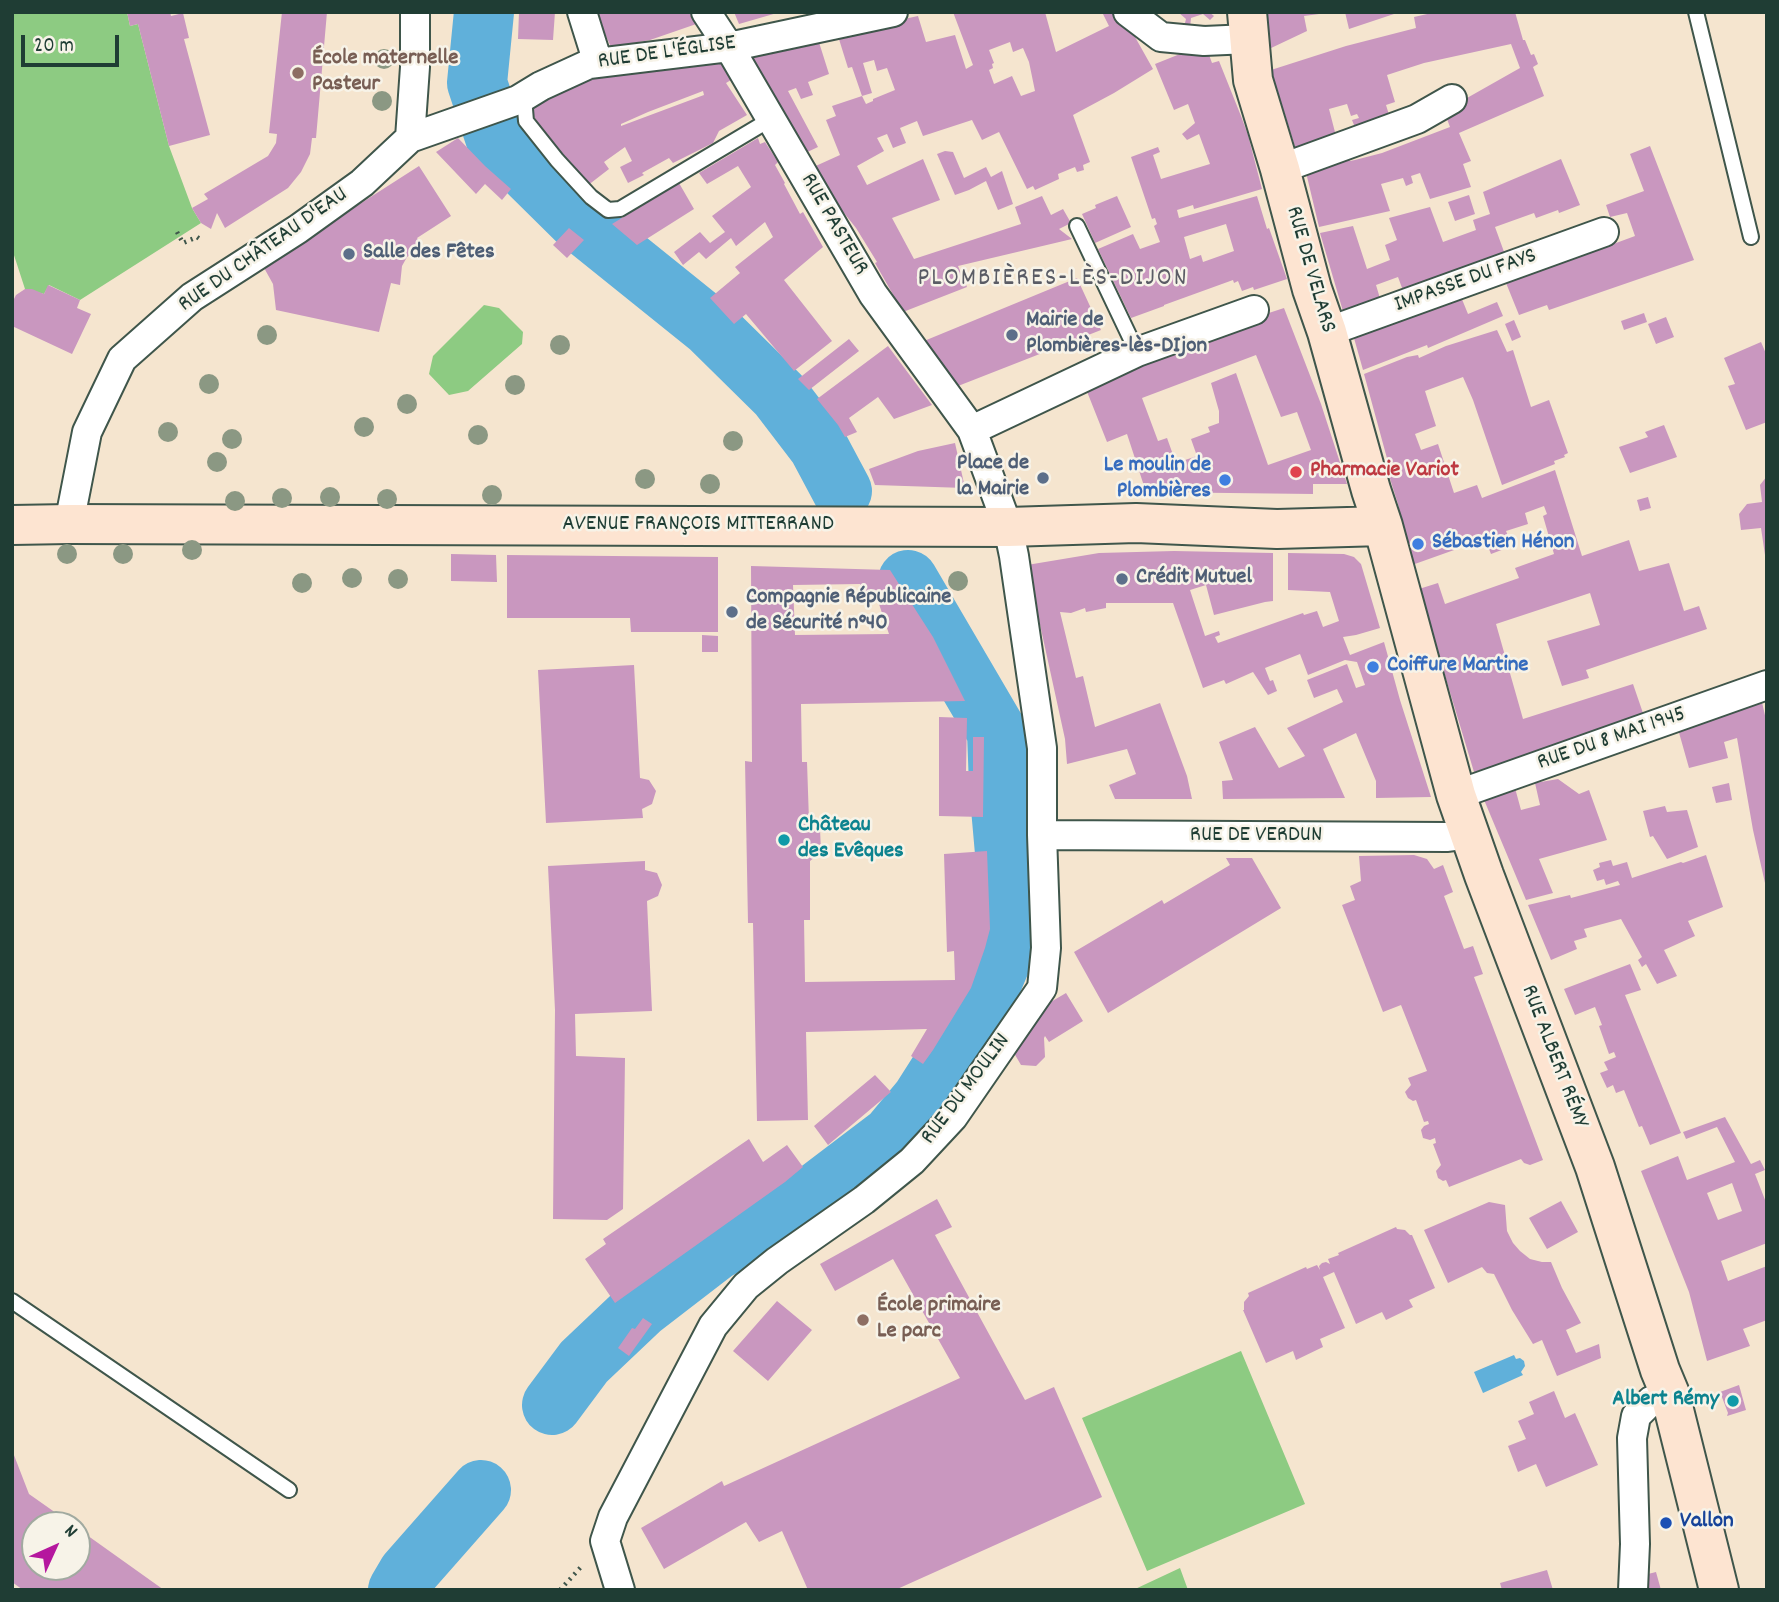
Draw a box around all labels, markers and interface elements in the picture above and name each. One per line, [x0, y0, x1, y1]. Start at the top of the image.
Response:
scale bar [24, 21, 122, 65]
street label: RUE DE L'ÉGLISE [596, 31, 738, 77]
text: 20 m [34, 32, 74, 62]
place label: École maternelle Pasteur [312, 46, 458, 100]
marker: École maternelle Pasteur [290, 65, 306, 81]
street label: RUE PASTEUR [793, 169, 873, 281]
street label: RUE DU CHÂTEAU D'EAU [174, 182, 354, 320]
street label: RUE DE VELARS [1278, 204, 1340, 336]
place label: Salle des Fêtes [363, 240, 495, 268]
street label: IMPASSE DU FAYS [1391, 244, 1541, 320]
marker: Salle des Fêtes [341, 246, 357, 262]
district label: PLOMBIÈRES-LÈS-DIJON [920, 264, 1186, 296]
place label: Mairie de Plombières-lès-DIjon [1026, 308, 1207, 362]
marker: Mairie de Plombières-lès-DIjon [1004, 327, 1020, 343]
place label: Place de la Mairie [956, 451, 1029, 505]
place label: Le moulin de Plombières [1104, 453, 1211, 507]
place label: Pharmacie Variot [1310, 458, 1459, 486]
marker: Pharmacie Variot [1288, 464, 1304, 480]
marker: Place de la Mairie [1035, 470, 1051, 486]
marker: Le moulin de Plombières [1217, 472, 1233, 488]
street label: AVENUE FRANÇOIS MITTERRAND [562, 512, 834, 540]
place label: Sébastien Hénon [1432, 530, 1574, 558]
marker: Sébastien Hénon [1410, 536, 1426, 552]
place label: Crédit Mutuel [1136, 565, 1252, 593]
marker: Crédit Mutuel [1114, 571, 1130, 587]
place label: Compagnie Républicaine de Sécurité n°40 [746, 585, 951, 639]
marker: Compagnie Républicaine de Sécurité n°40 [724, 604, 740, 620]
place label: Coiffure Martine [1387, 653, 1528, 681]
marker: Coiffure Martine [1365, 659, 1381, 675]
street label: RUE DU 8 MAI 1945 [1534, 702, 1690, 778]
place label: Château des Evêques [798, 813, 904, 867]
street label: RUE DE VERDUN [1190, 823, 1322, 851]
marker: Château des Evêques [776, 832, 792, 848]
street label: RUE ALBERT RÉMY [1513, 982, 1593, 1132]
street label: RUE DU MOULIN [916, 1029, 1018, 1151]
place label: École primaire Le parc [877, 1293, 1001, 1347]
marker: École primaire Le parc [855, 1312, 871, 1328]
place label: Albert Rémy [1612, 1387, 1719, 1415]
marker: Albert Rémy [1725, 1393, 1741, 1409]
place label: Vallon [1680, 1509, 1734, 1537]
north arrow [21, 1511, 91, 1581]
marker: Vallon [1658, 1515, 1674, 1531]
text: N [57, 1519, 83, 1545]

